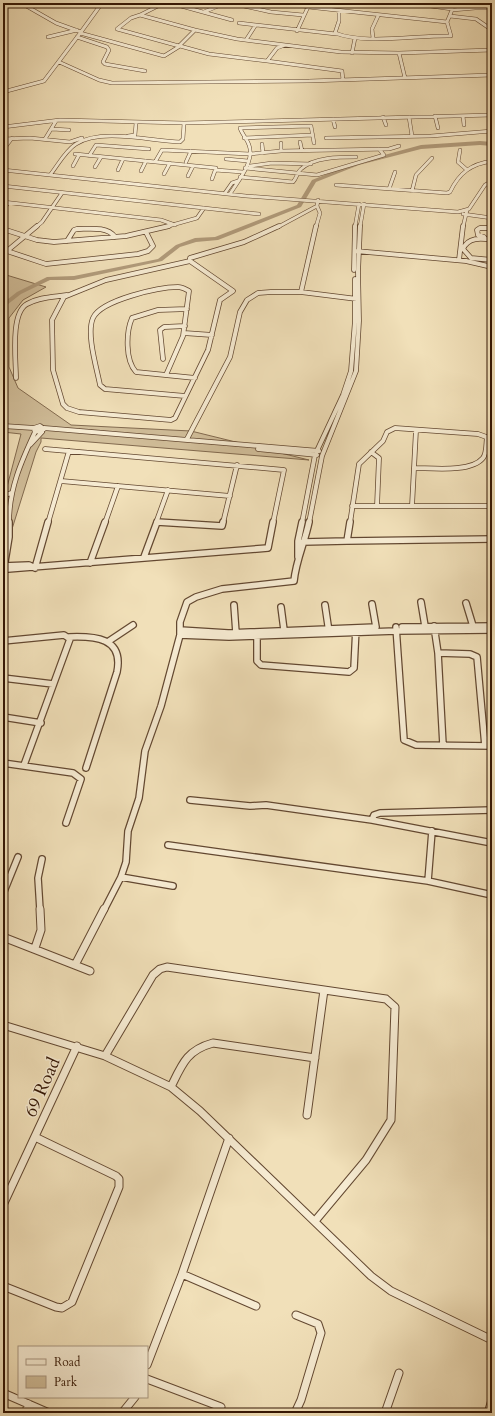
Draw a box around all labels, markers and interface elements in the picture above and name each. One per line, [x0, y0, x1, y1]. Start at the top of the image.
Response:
street label: 69 Road [18, 1053, 67, 1121]
legend [18, 1346, 148, 1398]
text: Road [54, 1354, 81, 1370]
text: Park [54, 1374, 78, 1390]

